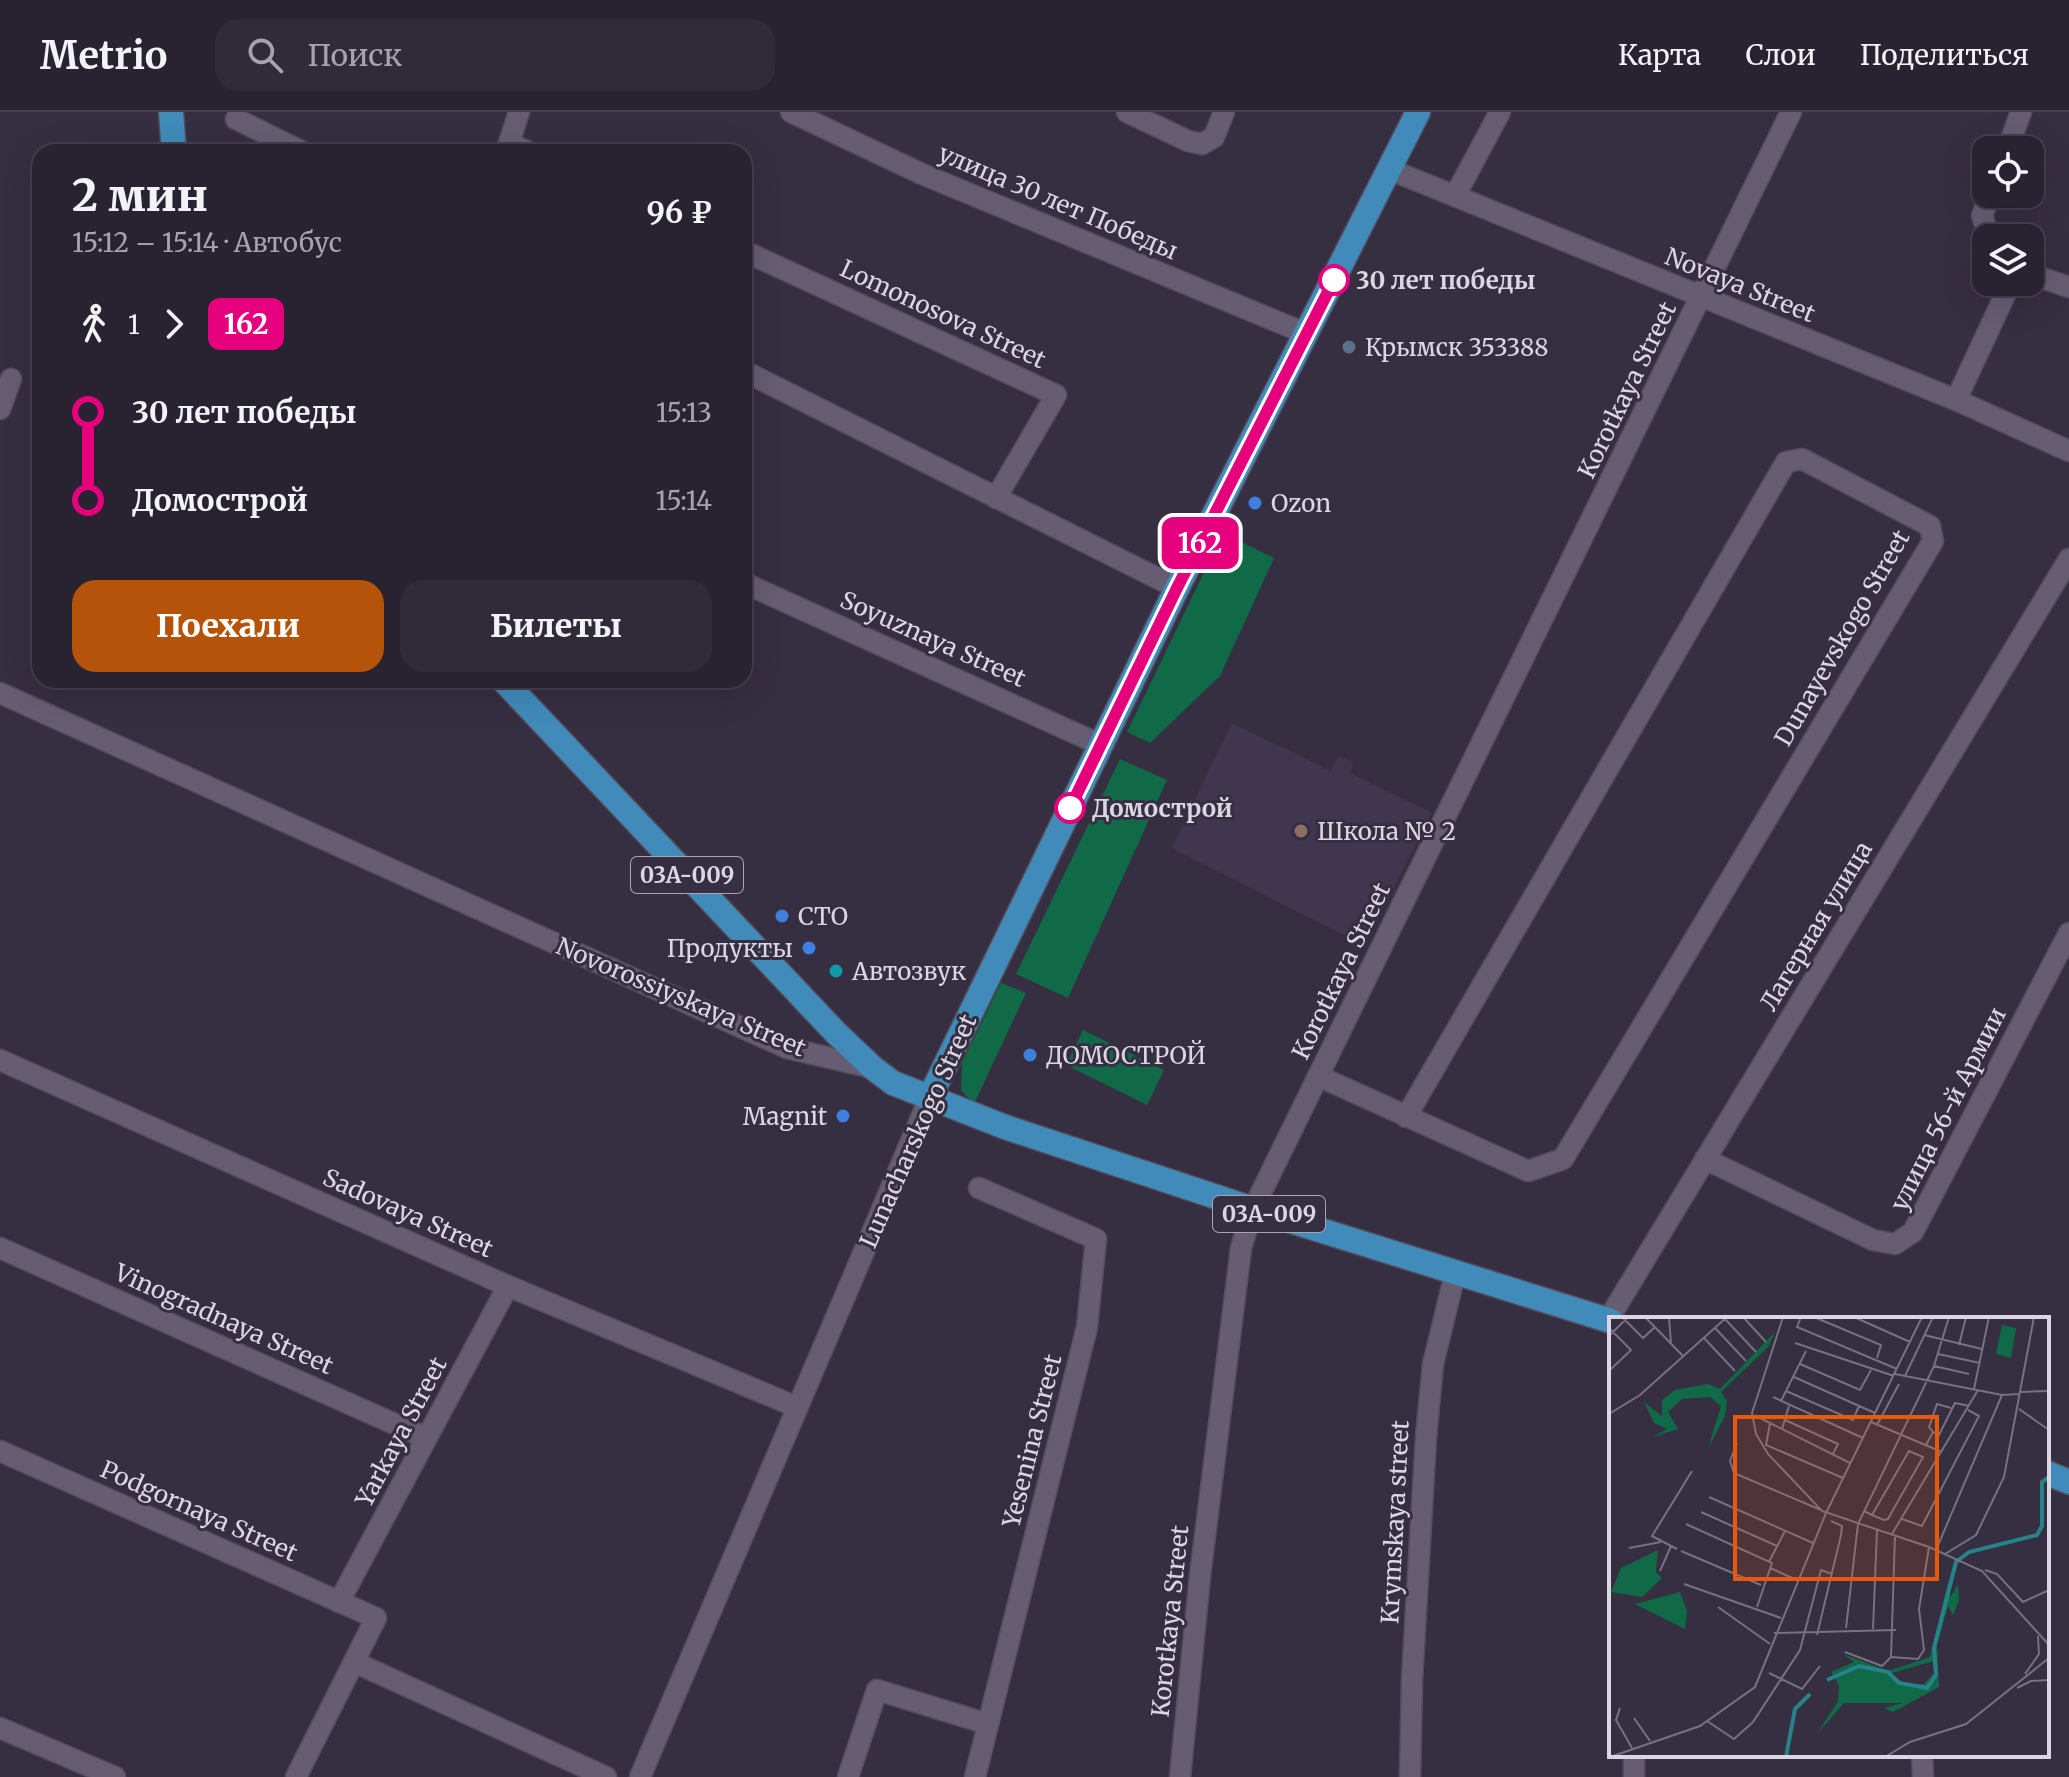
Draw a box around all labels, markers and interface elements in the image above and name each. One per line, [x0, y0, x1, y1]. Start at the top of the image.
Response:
search box [215, 19, 775, 91]
text: Metrio [40, 32, 167, 79]
icon: search [243, 33, 287, 77]
text: Поиск [307, 36, 402, 74]
text: Карта [1618, 37, 1701, 73]
text: Слои [1745, 37, 1816, 73]
text: Поделиться [1860, 37, 2029, 73]
map controls [1972, 136, 2044, 296]
button: locate [1972, 136, 2044, 208]
street label: улица 30 лет Победы [934, 138, 1182, 266]
text: 2 мин [72, 168, 208, 223]
text: 96 ₽ [646, 193, 712, 231]
button: layers [1972, 224, 2044, 296]
text: 15:12 – 15:14 · Автобус [72, 226, 342, 259]
street label: Novaya Street [1660, 241, 1820, 329]
street label: Lomonosova Street [835, 253, 1051, 375]
marker: 30 лет победы [1319, 265, 1349, 295]
place label: 30 лет победы [1356, 265, 1536, 296]
street label: Korotkaya Street [1571, 296, 1683, 483]
icon: walk [72, 302, 116, 346]
icon: forward [152, 302, 196, 346]
text: 162 [224, 306, 268, 342]
text: 1 [128, 308, 140, 341]
place label: Крымск 353388 [1365, 332, 1549, 363]
marker: Крымск 353388 [1340, 338, 1358, 356]
text: 30 лет победы [132, 393, 357, 431]
text: 15:13 [656, 396, 712, 429]
text: Домострой [132, 481, 308, 519]
text: 15:14 [656, 484, 712, 517]
place label: Ozon [1271, 488, 1331, 519]
marker: Ozon [1246, 494, 1264, 512]
line badge: 162 [1154, 517, 1246, 569]
street label: Dunayevskogo Street [1767, 524, 1917, 752]
text: 162 [1178, 525, 1222, 561]
button: Поехали [72, 580, 384, 672]
button: Билеты [400, 580, 712, 672]
street label: Soyuznaya Street [835, 584, 1031, 694]
marker: Домострой [1055, 793, 1085, 823]
place label: Домострой [1092, 793, 1233, 824]
place label: Школа № 2 [1317, 816, 1456, 847]
marker: Школа № 2 [1292, 822, 1310, 840]
street label: Лагерная улица [1753, 835, 1879, 1016]
road number: 03А-009 [631, 857, 743, 893]
street label: Korotkaya Street [1285, 877, 1397, 1064]
place label: СТО [798, 901, 848, 932]
marker: СТО [773, 907, 791, 925]
street label: Novorossiyskaya Street [552, 930, 811, 1064]
place label: Продукты [667, 933, 793, 964]
marker: Продукты [800, 939, 818, 957]
place label: Автозвук [851, 956, 966, 987]
marker: Автозвук [827, 962, 845, 980]
street label: улица 56-й Армии [1883, 1002, 2013, 1216]
street label: Lunacharskogo Street [853, 1009, 984, 1253]
place label: ДОМОСТРОЙ [1046, 1040, 1206, 1071]
marker: ДОМОСТРОЙ [1021, 1046, 1039, 1064]
place label: Magnit [743, 1101, 828, 1132]
marker: Magnit [834, 1107, 852, 1125]
street label: Sadovaya Street [318, 1162, 499, 1265]
road number: 03А-009 [1213, 1196, 1325, 1232]
street label: Vinogradnaya Street [109, 1256, 339, 1381]
inset map [1609, 1317, 2049, 1757]
street label: Yarkaya Street [348, 1351, 454, 1513]
street label: Yesenina Street [995, 1351, 1069, 1532]
street label: Krymskaya street [1374, 1419, 1416, 1625]
street label: Podgornaya Street [96, 1454, 303, 1569]
street label: Korotkaya Street [1145, 1523, 1196, 1718]

